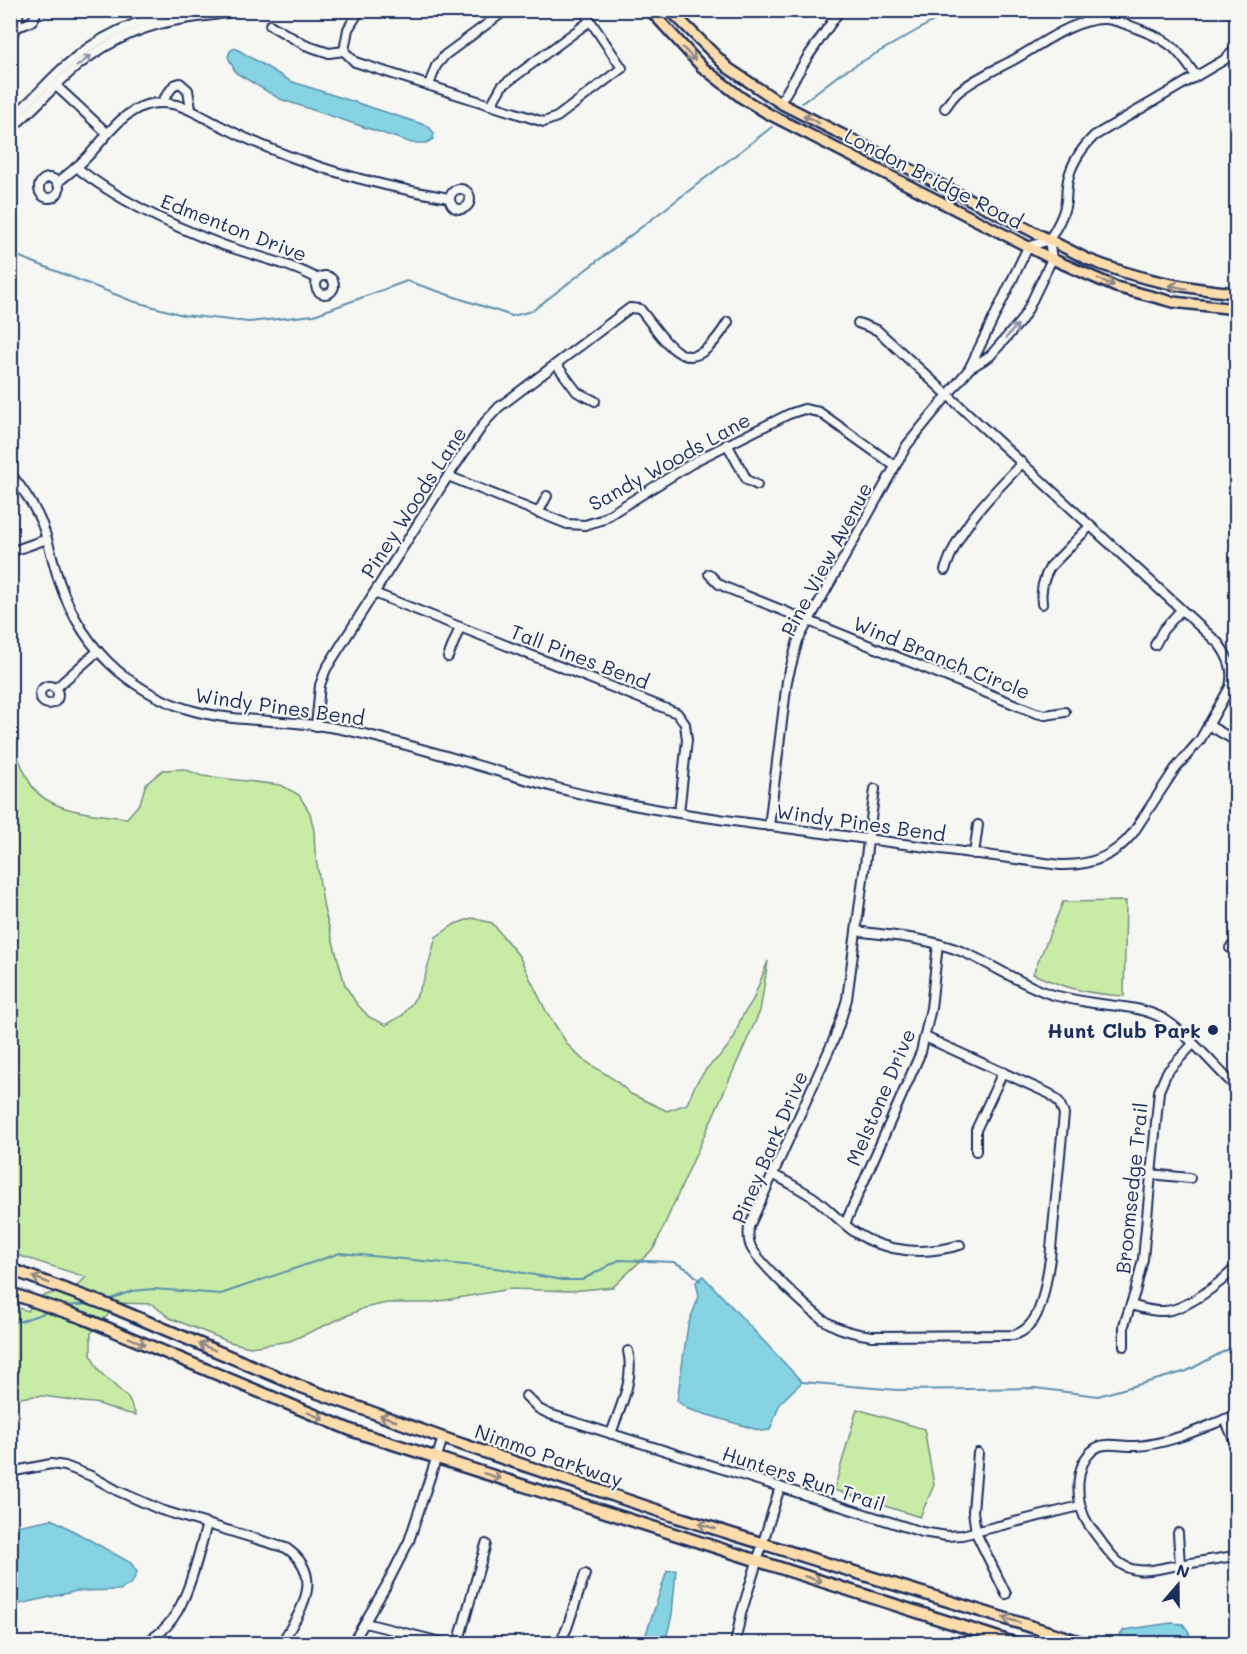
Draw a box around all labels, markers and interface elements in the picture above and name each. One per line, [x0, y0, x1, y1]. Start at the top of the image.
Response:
one-way arrow [682, 46, 697, 61]
one-way arrow [76, 55, 92, 68]
one-way arrow [803, 113, 821, 124]
street label: London Bridge Road [840, 122, 1028, 234]
street label: Edmenton Drive [157, 187, 311, 267]
one-way arrow [1096, 277, 1114, 288]
one-way arrow [1169, 281, 1189, 292]
one-way arrow [1005, 324, 1019, 339]
street label: Sandy Woods Lane [584, 406, 754, 516]
street label: Piney Woods Lane [354, 421, 472, 583]
street label: Pine View Avenue [774, 478, 878, 640]
street label: Wind Branch Circle [850, 610, 1034, 704]
street label: Tall Pines Bend [507, 618, 653, 694]
street label: Windy Pines Bend [194, 681, 366, 731]
street label: Windy Pines Bend [775, 797, 947, 847]
place label: Hunt Club Park [1047, 1017, 1201, 1043]
marker: Hunt Club Park [1206, 1023, 1220, 1037]
street label: Melstone Drive [839, 1025, 921, 1169]
street label: Piney Bark Drive [725, 1067, 813, 1227]
street label: Broomsedge Trail [1109, 1101, 1153, 1275]
one-way arrow [32, 1274, 51, 1285]
one-way arrow [127, 1336, 145, 1347]
one-way arrow [198, 1341, 216, 1352]
one-way arrow [307, 1411, 325, 1422]
one-way arrow [379, 1412, 398, 1423]
street label: Nimmo Parkway [472, 1418, 626, 1492]
street label: Hunters Run Trail [719, 1439, 889, 1517]
one-way arrow [482, 1472, 501, 1483]
one-way arrow [697, 1520, 716, 1531]
north arrow [1148, 1555, 1208, 1615]
text: N [1174, 1558, 1193, 1582]
one-way arrow [803, 1574, 822, 1585]
one-way arrow [1002, 1614, 1021, 1625]

